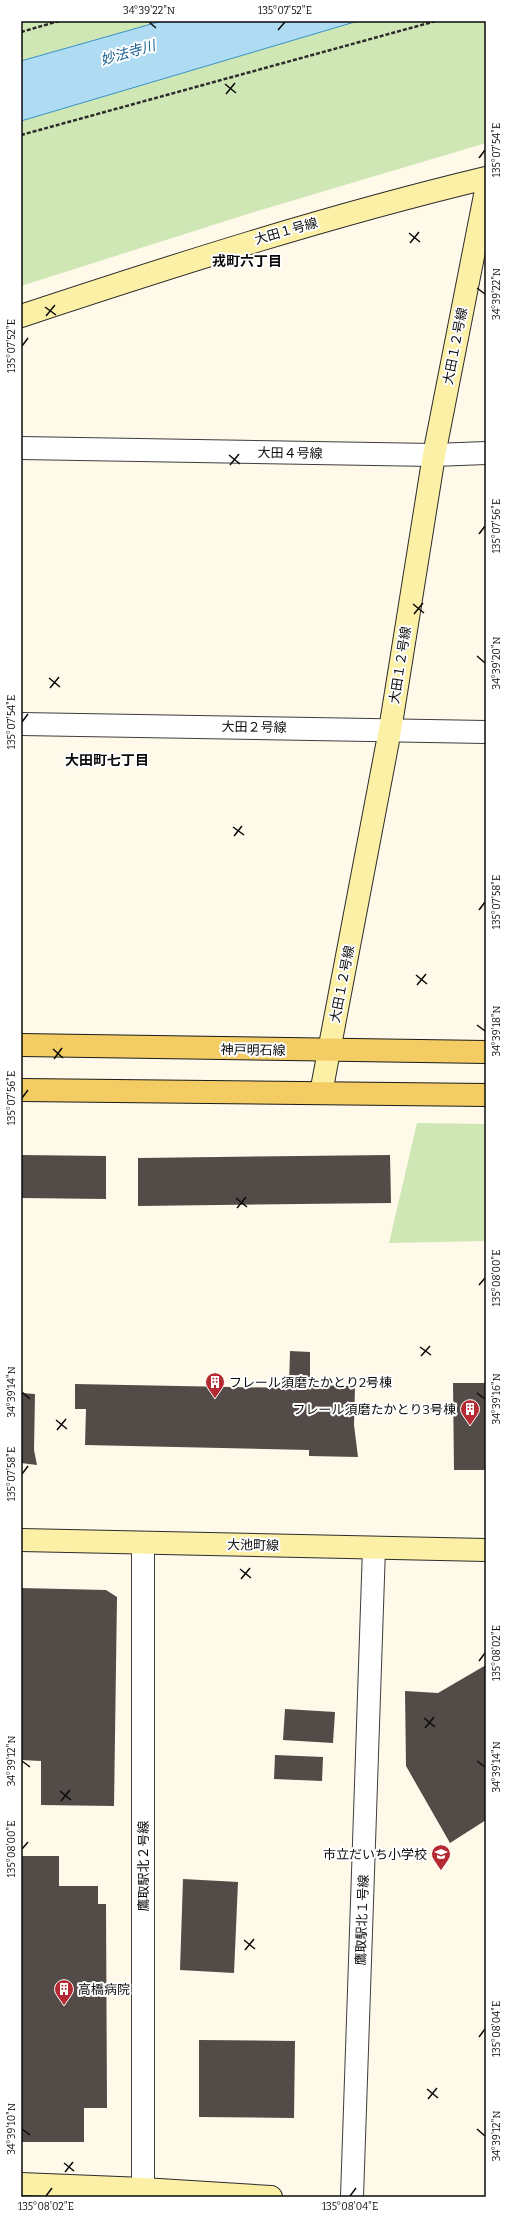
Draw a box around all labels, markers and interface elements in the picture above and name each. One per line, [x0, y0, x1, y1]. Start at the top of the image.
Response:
text: 34°39'22"N [123, 5, 175, 17]
text: 135°07'52"E [258, 5, 312, 17]
water label: 妙法寺川 [99, 37, 159, 69]
text: 135°07'54"E [491, 123, 503, 177]
street label: 大田１号線 [253, 215, 319, 247]
district label: 戎町六丁目 [212, 253, 282, 270]
text: 34°39'22"N [491, 268, 503, 320]
street label: 大田１２号線 [440, 306, 470, 386]
text: 135°07'52"E [6, 319, 18, 373]
street label: 大田４号線 [257, 445, 323, 461]
text: 135°07'56"E [491, 499, 503, 553]
street label: 大田１２号線 [386, 625, 414, 705]
text: 34°39'20"N [491, 636, 503, 690]
text: 135°07'54"E [6, 695, 18, 749]
street label: 大田２号線 [221, 719, 287, 735]
district label: 大田町七丁目 [65, 752, 149, 769]
text: 135°07'58"E [491, 875, 503, 929]
street label: 大田１２号線 [327, 944, 357, 1024]
text: 34°39'18"N [491, 1005, 503, 1057]
street label: 神戸明石線 [220, 1042, 286, 1058]
text: 135°07'56"E [6, 1071, 18, 1125]
text: 135°08'00"E [491, 1250, 503, 1306]
text: 34°39'14"N [6, 1366, 18, 1418]
building icon: フレール須磨たかとり2号棟 [204, 1371, 226, 1399]
text: 34°39'16"N [491, 1373, 503, 1425]
place label: フレール須磨たかとり2号棟 [229, 1375, 392, 1390]
building icon: フレール須磨たかとり3号棟 [459, 1398, 481, 1426]
place label: フレール須磨たかとり3号棟 [293, 1402, 456, 1417]
text: 135°07'58"E [6, 1447, 18, 1501]
street label: 大池町線 [227, 1537, 279, 1553]
text: 135°08'02"E [491, 1625, 503, 1681]
text: 34°39'12"N [6, 1736, 18, 1786]
text: 34°39'14"N [491, 1741, 503, 1793]
street label: 鷹取駅北２号線 [136, 1820, 151, 1912]
text: 135°08'00"E [6, 1821, 18, 1877]
school or university icon: 市立だいち小学校 [430, 1843, 452, 1871]
place label: 市立だいち小学校 [323, 1847, 427, 1862]
street label: 鷹取駅北１号線 [353, 1874, 371, 1966]
building icon: 高橋病院 [53, 1978, 75, 2006]
place label: 高橋病院 [78, 1982, 130, 1997]
text: 135°08'04"E [491, 2001, 503, 2057]
text: 34°39'10"N [6, 2103, 18, 2155]
text: 34°39'12"N [491, 2111, 503, 2161]
text: 135°08'02"E [18, 2201, 74, 2213]
text: 135°08'04"E [322, 2201, 378, 2213]

